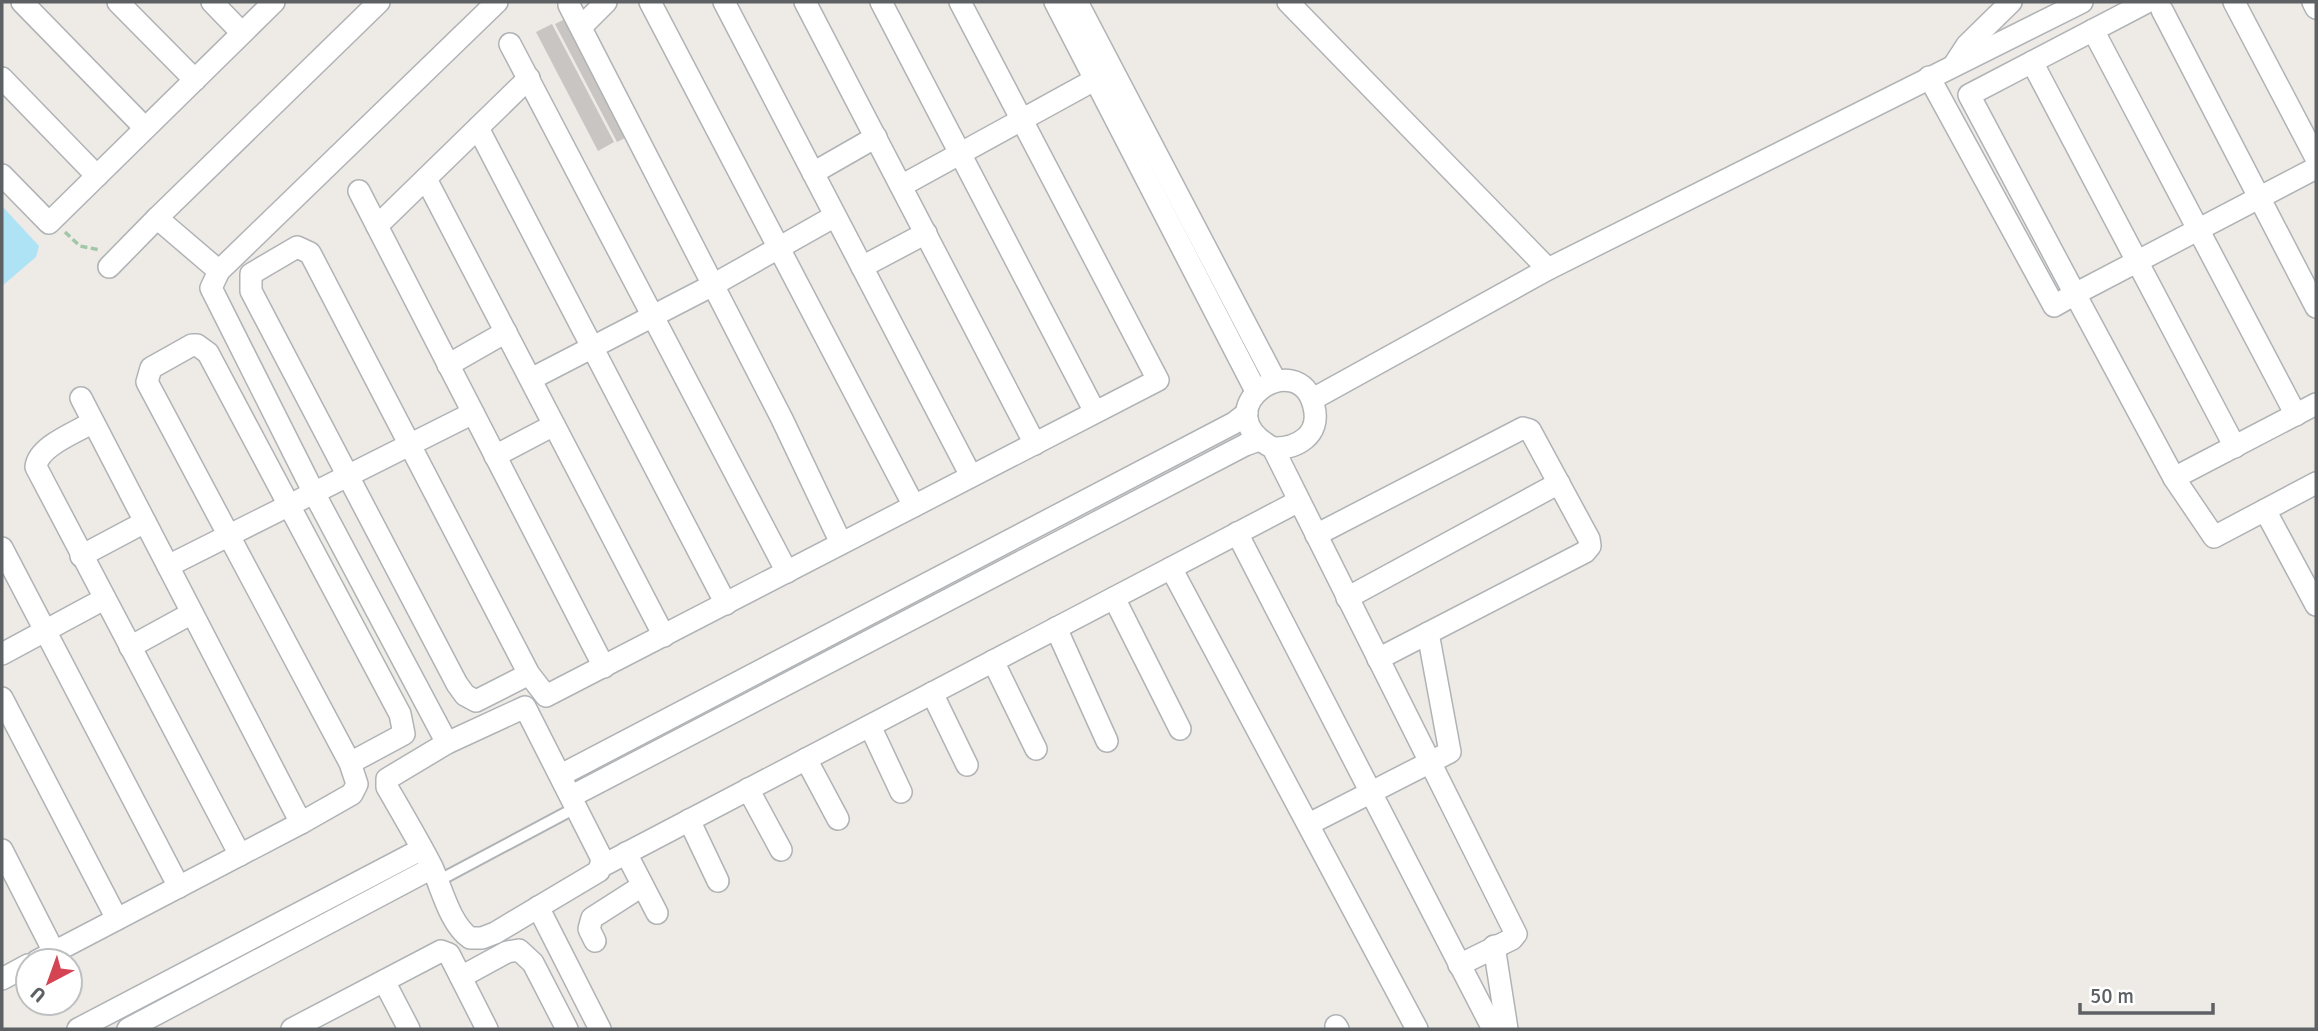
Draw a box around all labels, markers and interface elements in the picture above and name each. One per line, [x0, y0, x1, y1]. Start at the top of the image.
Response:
north arrow [14, 947, 84, 1017]
scale bar [2080, 972, 2213, 1016]
text: U [26, 981, 51, 1007]
text: 50 m [2090, 983, 2134, 1009]

